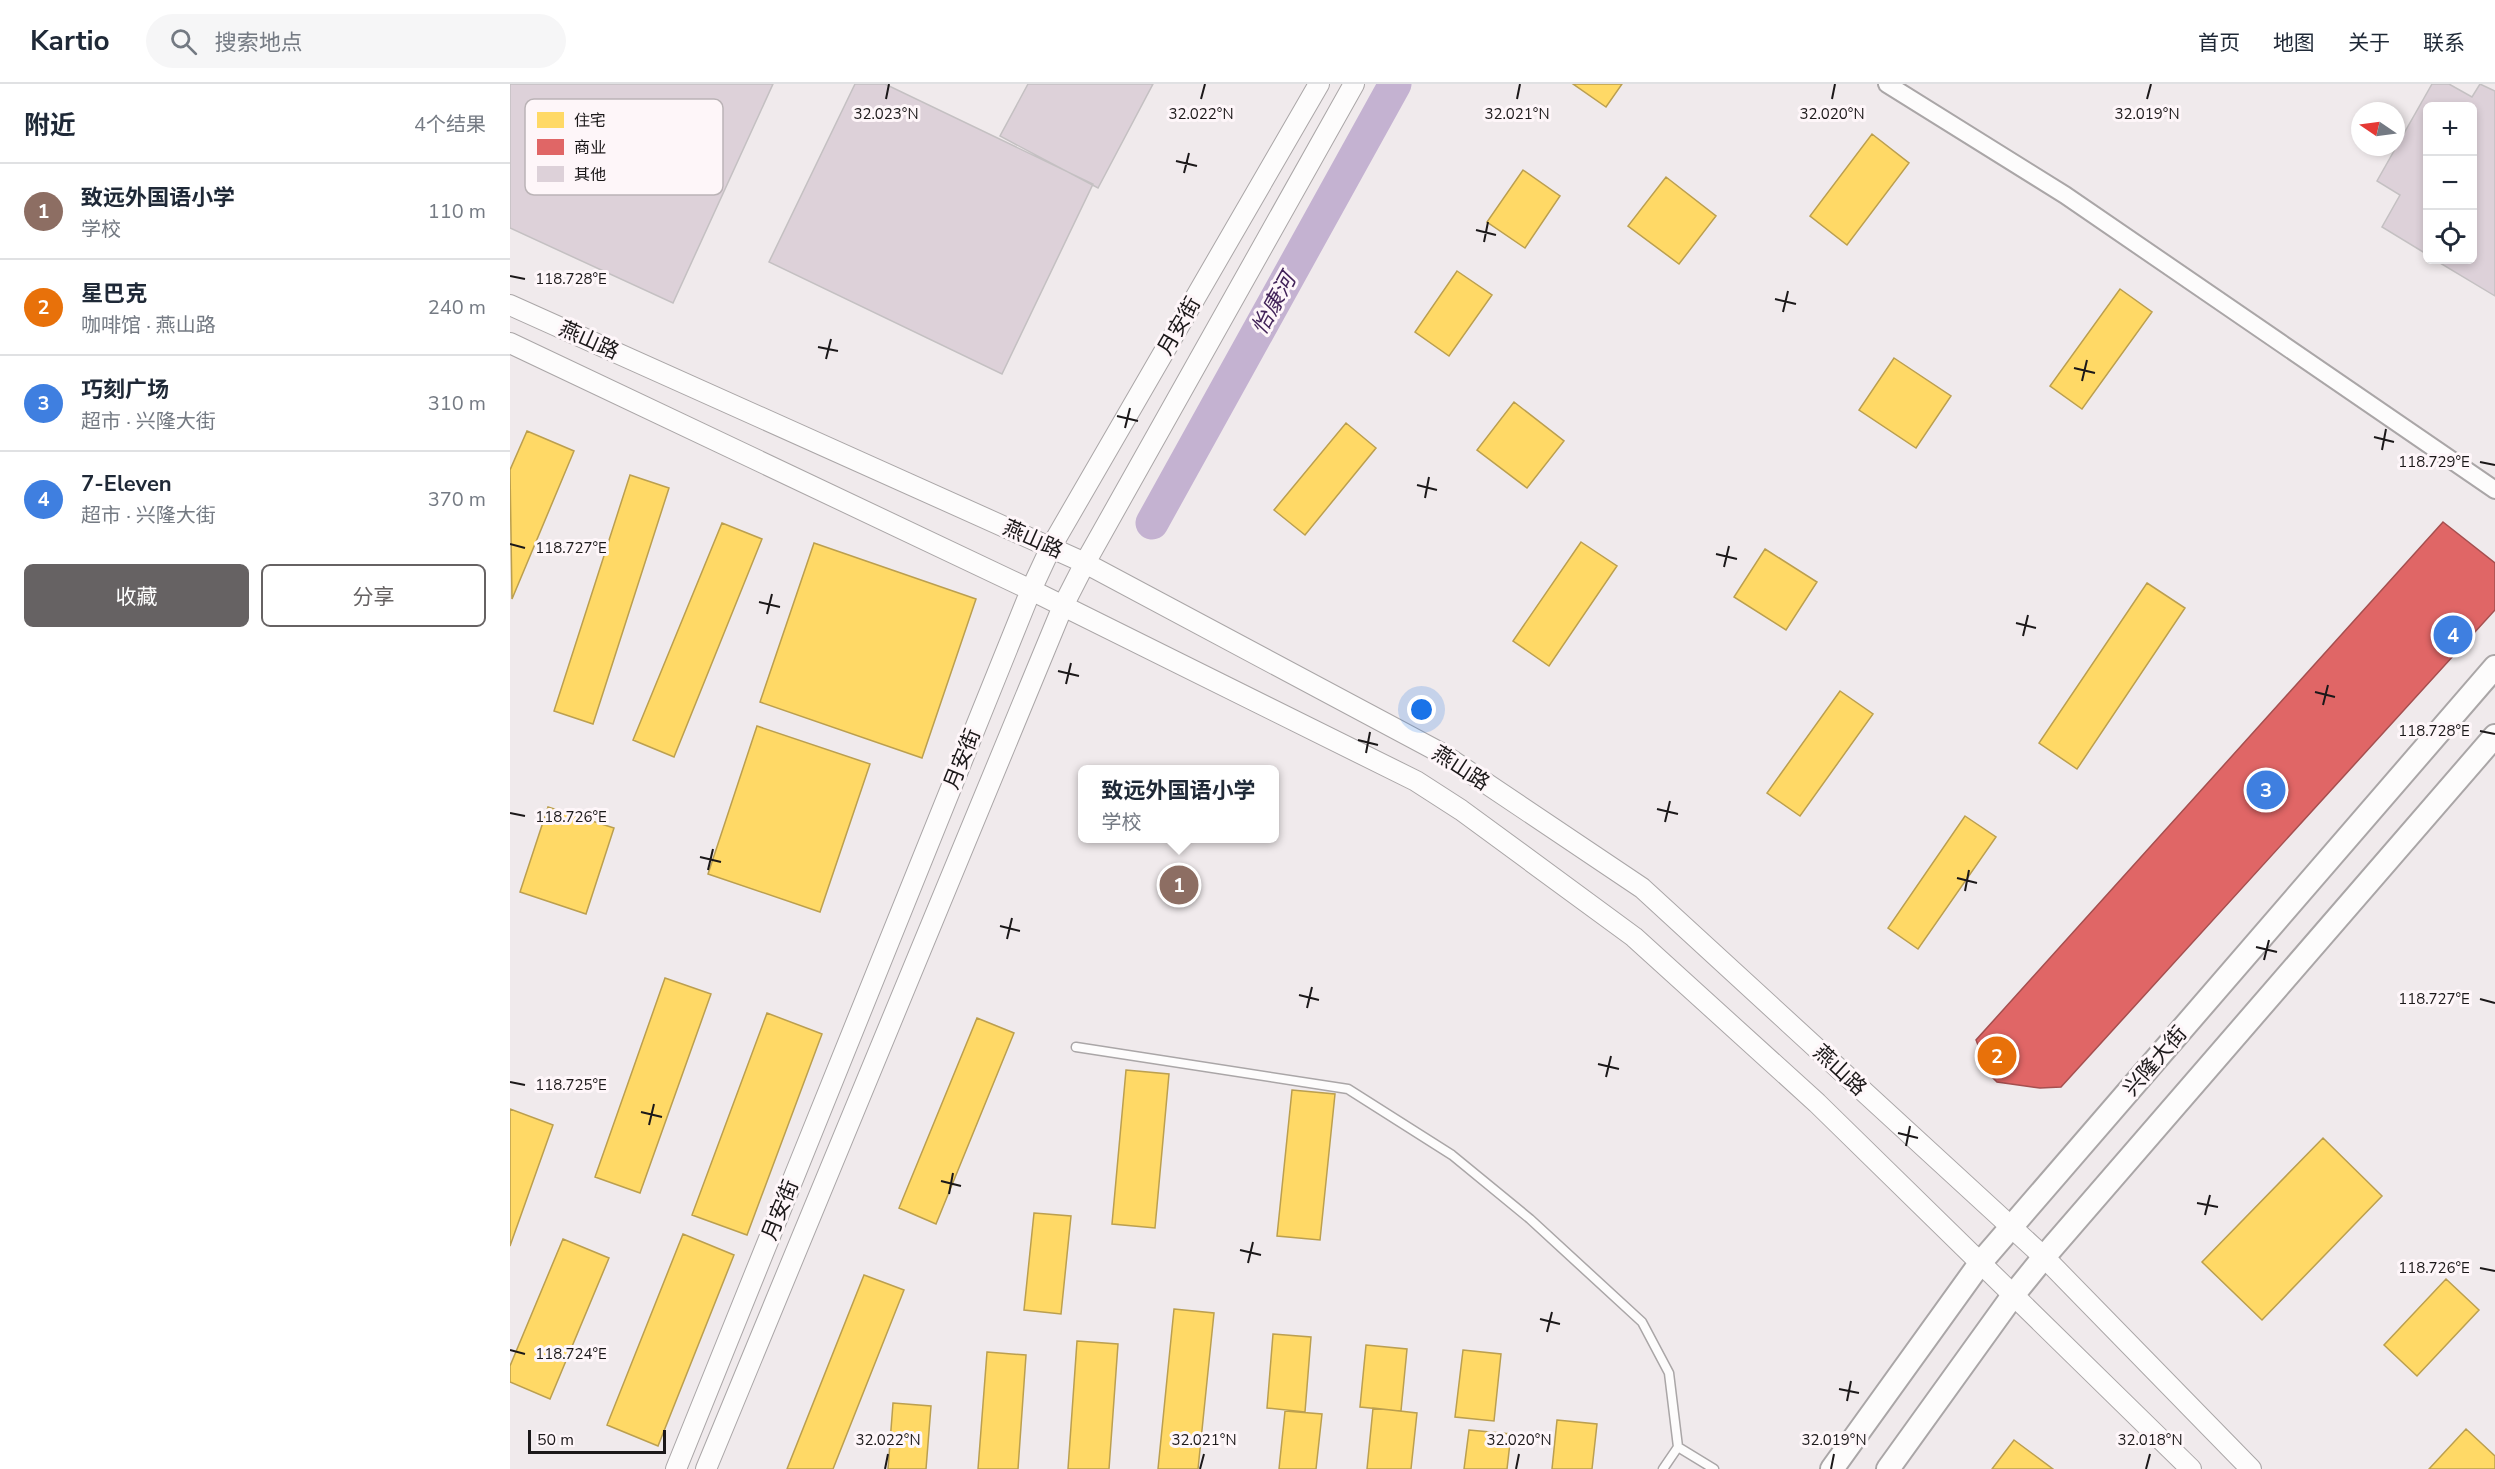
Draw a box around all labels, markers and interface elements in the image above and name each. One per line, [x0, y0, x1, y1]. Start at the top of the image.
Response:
search box [146, 14, 566, 68]
text: Kartio [30, 22, 110, 60]
icon: search [167, 25, 200, 58]
text: 搜索地点 [215, 28, 303, 58]
text: 首页 [2198, 29, 2240, 57]
text: 地图 [2273, 29, 2315, 57]
text: 关于 [2348, 29, 2390, 57]
text: 联系 [2423, 29, 2465, 57]
legend [525, 99, 723, 195]
north arrow [2351, 102, 2405, 156]
map controls [2423, 102, 2477, 264]
button: + [2423, 102, 2477, 156]
text: 32.023°N [853, 104, 919, 124]
text: 32.022°N [1168, 104, 1234, 124]
text: 32.021°N [1484, 104, 1550, 124]
text: 32.020°N [1799, 104, 1865, 124]
text: 32.019°N [2114, 104, 2180, 124]
text: 附近 [24, 108, 76, 143]
text: 住宅 [574, 110, 606, 132]
text: 4个结果 [414, 111, 486, 138]
text: 商业 [574, 137, 606, 159]
button: − [2423, 156, 2477, 210]
text: 其他 [574, 164, 606, 186]
text: 致远外国语小学 [81, 183, 235, 213]
text: 1 [38, 198, 50, 225]
text: 110 m [428, 198, 486, 225]
button: locate [2423, 210, 2477, 264]
text: 学校 [81, 216, 121, 243]
water label: 怡康河 [1245, 264, 1305, 340]
text: 118.728°E [535, 269, 607, 289]
text: 星巴克 [81, 279, 147, 309]
street label: 月安街 [1151, 292, 1207, 360]
text: 2 [38, 294, 50, 321]
text: 240 m [428, 294, 486, 321]
text: 咖啡馆 · 燕山路 [81, 312, 216, 339]
street label: 燕山路 [555, 314, 623, 366]
text: 巧刻广场 [81, 375, 169, 405]
text: 3 [38, 390, 50, 417]
text: 310 m [428, 390, 486, 417]
text: 超市 · 兴隆大街 [81, 408, 216, 435]
text: 118.729°E [2398, 452, 2470, 472]
text: 7-Eleven [81, 469, 172, 499]
text: 4 [38, 486, 50, 513]
text: 370 m [428, 486, 486, 513]
text: 超市 · 兴隆大街 [81, 502, 216, 529]
street label: 燕山路 [999, 513, 1067, 565]
text: 118.727°E [535, 538, 607, 558]
button: 收藏 [24, 564, 249, 627]
button: 分享 [261, 564, 486, 627]
pin: 4 [2434, 612, 2472, 658]
your location [1407, 695, 1436, 724]
text: 118.728°E [2398, 721, 2470, 741]
street label: 月安街 [937, 725, 987, 793]
street label: 燕山路 [1427, 739, 1495, 797]
popup [1078, 765, 1279, 843]
pin: 3 [2246, 768, 2286, 812]
text: 致远外国语小学 [1101, 776, 1256, 806]
text: 118.726°E [535, 807, 607, 827]
text: 学校 [1101, 809, 1141, 836]
pin: 1 [1160, 862, 1198, 908]
text: 118.727°E [2398, 989, 2470, 1009]
street label: 兴隆大街 [2117, 1020, 2193, 1102]
pin: 2 [1978, 1034, 2016, 1078]
street label: 燕山路 [1807, 1038, 1873, 1102]
text: 118.725°E [535, 1075, 607, 1095]
street label: 月安街 [755, 1176, 805, 1244]
text: 118.726°E [2398, 1258, 2470, 1278]
text: 118.724°E [535, 1344, 607, 1364]
scale bar [528, 1427, 666, 1454]
text: 50 m [537, 1429, 574, 1451]
text: 32.022°N [855, 1430, 921, 1450]
text: 32.021°N [1171, 1430, 1237, 1450]
text: 32.020°N [1486, 1430, 1552, 1450]
text: 32.019°N [1801, 1430, 1867, 1450]
text: 32.018°N [2117, 1430, 2183, 1450]

